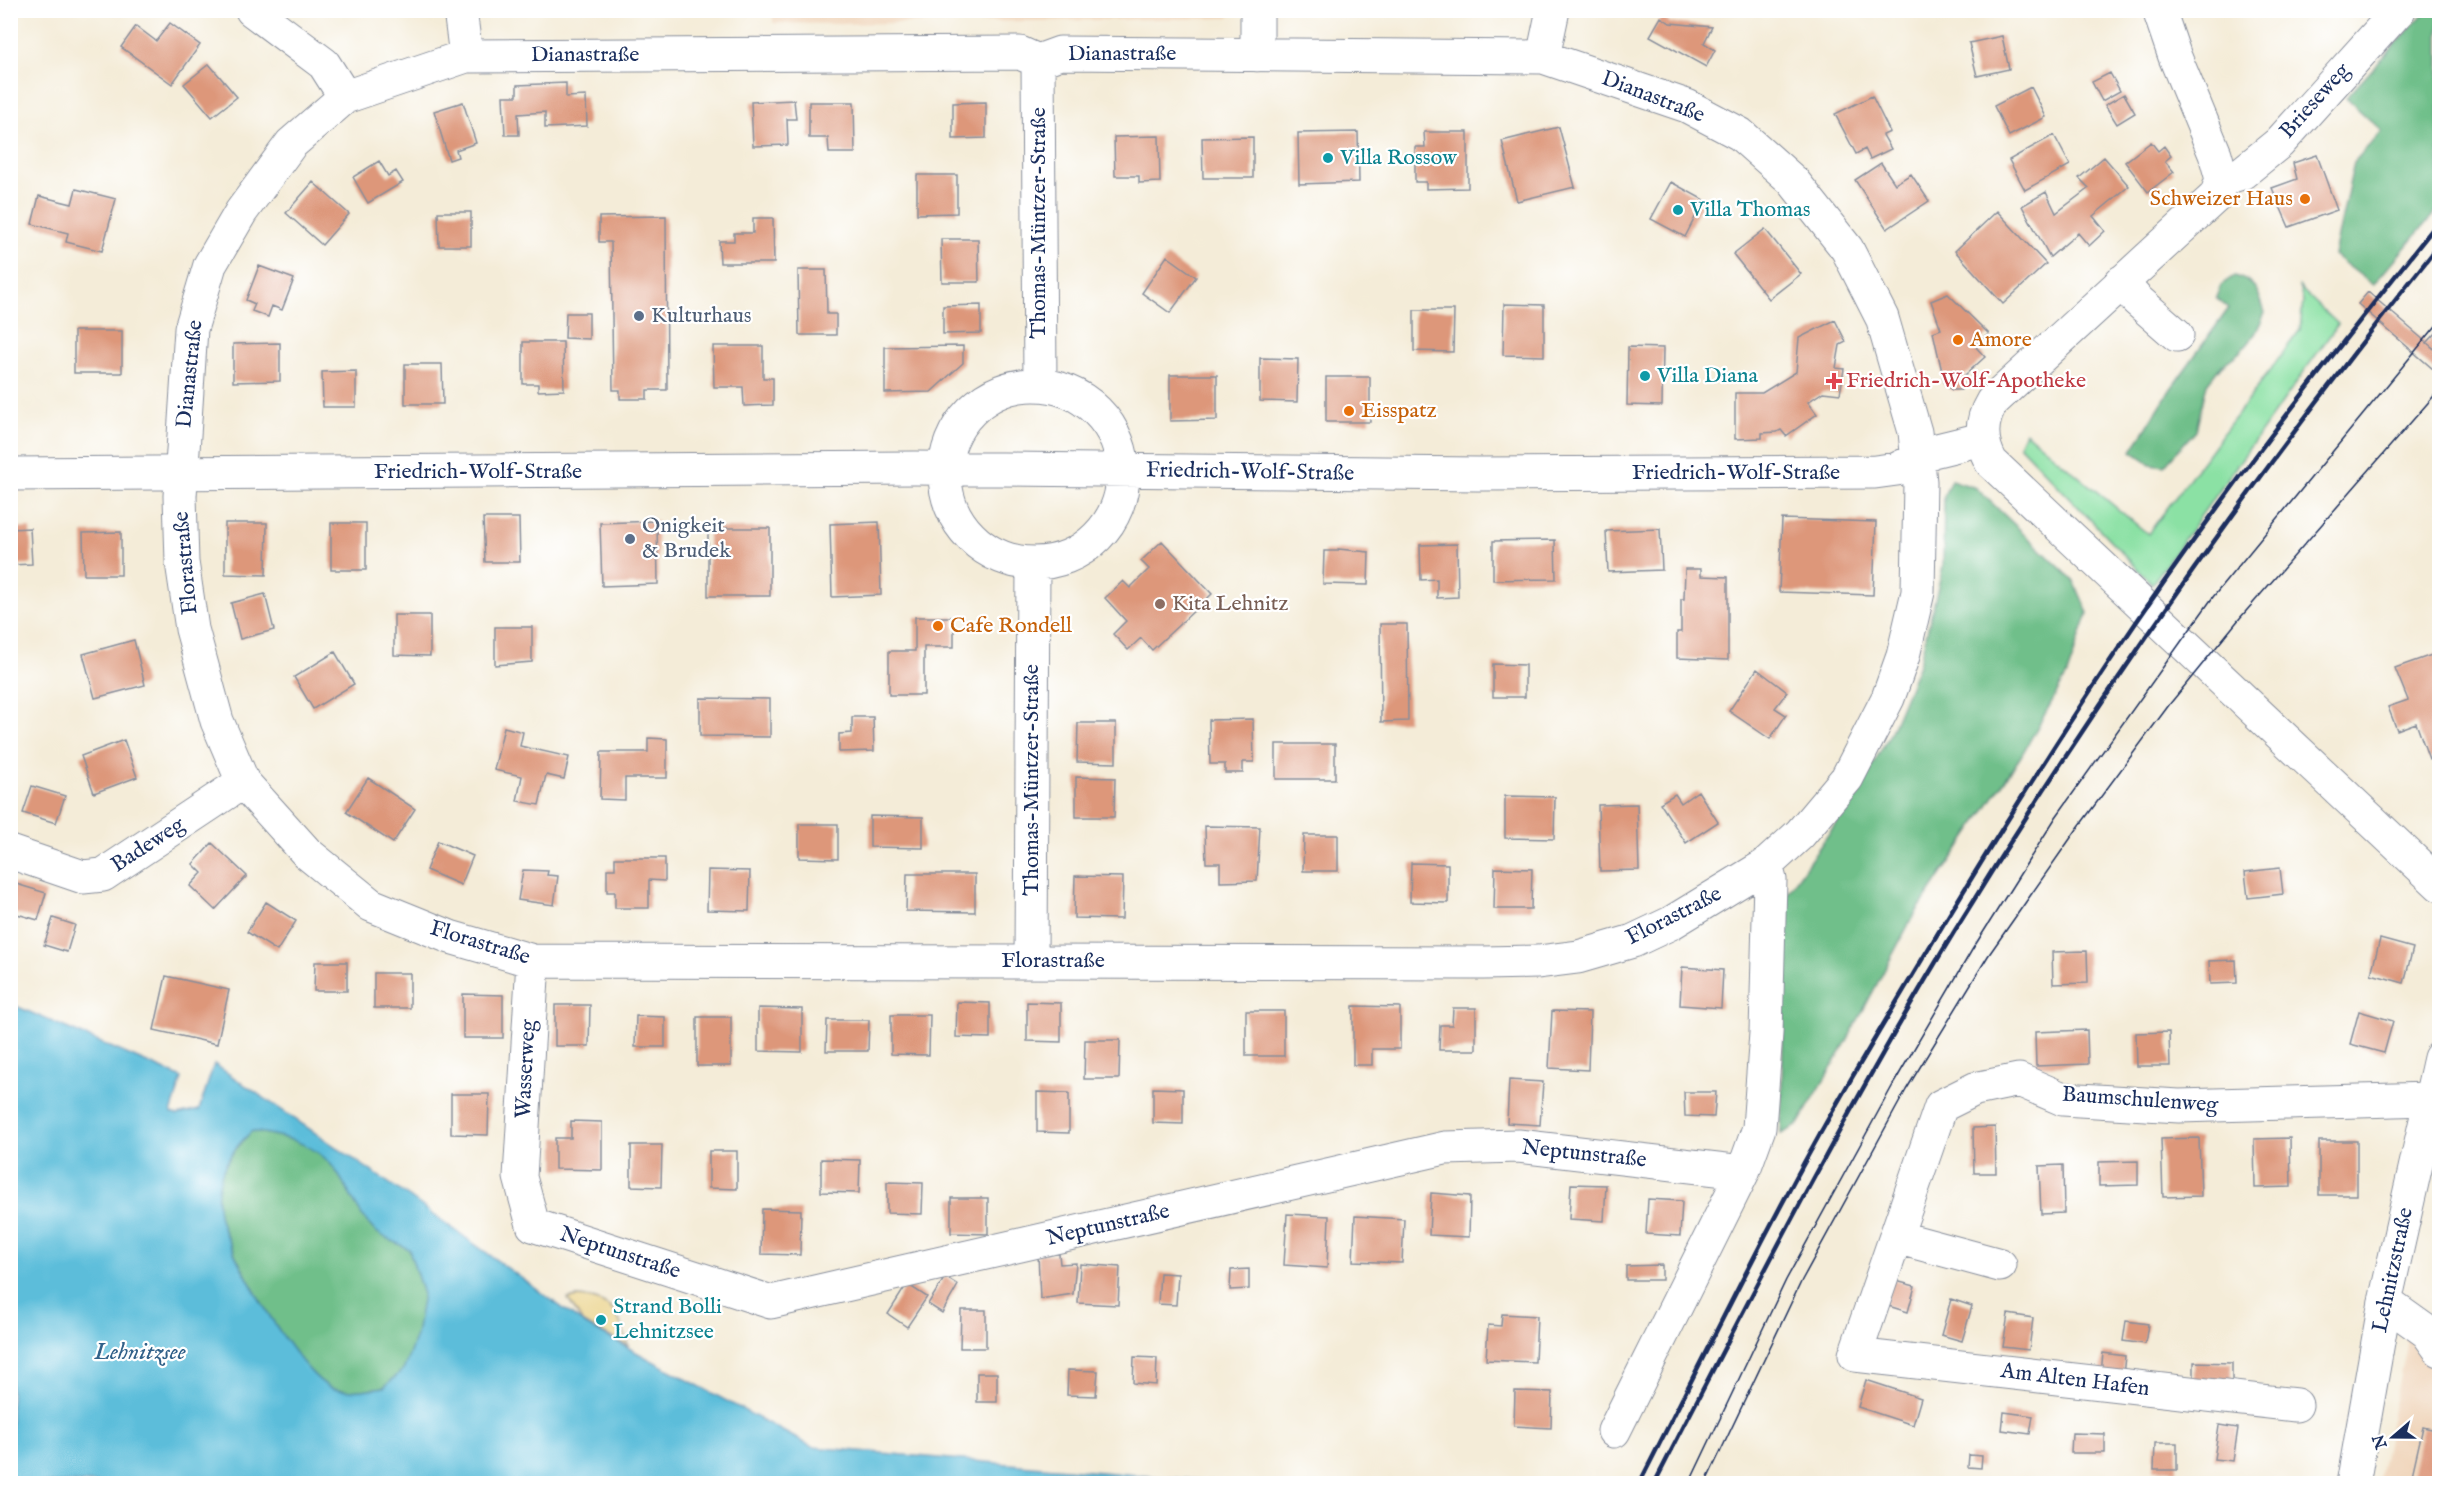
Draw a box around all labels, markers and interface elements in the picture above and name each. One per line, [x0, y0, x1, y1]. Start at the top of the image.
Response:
street label: Dianastraße [1068, 40, 1176, 68]
street label: Dianastraße [531, 41, 639, 69]
street label: Brieseweg [2274, 56, 2357, 145]
street label: Dianastraße [1597, 64, 1709, 130]
street label: Thomas-Müntzer-Straße [1025, 107, 1053, 339]
place label: Villa Rossow [1339, 144, 1457, 172]
marker: Villa Rossow [1321, 151, 1335, 165]
place label: Schweizer Haus [2150, 185, 2293, 213]
marker: Schweizer Haus [2298, 192, 2312, 206]
place label: Villa Thomas [1689, 196, 1810, 224]
marker: Villa Thomas [1671, 203, 1685, 217]
place label: Kulturhaus [651, 302, 752, 330]
marker: Kulturhaus [632, 309, 646, 323]
street label: Dianastraße [170, 319, 210, 429]
place label: Amore [1969, 326, 2032, 354]
marker: Amore [1951, 333, 1965, 347]
place label: Villa Diana [1656, 362, 1758, 390]
place label: Friedrich-Wolf-Apotheke [1846, 367, 2086, 395]
marker: Villa Diana [1638, 369, 1652, 383]
marker: Friedrich-Wolf-Apotheke [1827, 374, 1841, 388]
place label: Eisspatz [1361, 397, 1437, 425]
marker: Eisspatz [1342, 404, 1356, 418]
street label: Friedrich-Wolf-Straße [1146, 456, 1354, 488]
street label: Friedrich-Wolf-Straße [374, 458, 582, 486]
street label: Friedrich-Wolf-Straße [1632, 459, 1840, 487]
street label: Florastraße [168, 510, 204, 616]
place label: Onigkeit & Brudek [642, 512, 731, 565]
marker: Onigkeit & Brudek [623, 532, 637, 546]
place label: Kita Lehnitz [1172, 590, 1289, 618]
marker: Kita Lehnitz [1153, 597, 1167, 611]
place label: Cafe Rondell [950, 612, 1072, 640]
marker: Cafe Rondell [931, 619, 945, 633]
street label: Thomas-Müntzer-Straße [1018, 664, 1046, 896]
street label: Badeweg [106, 810, 191, 879]
street label: Florastraße [1622, 880, 1726, 952]
street label: Florastraße [426, 914, 534, 972]
street label: Florastraße [1001, 947, 1105, 975]
street label: Wasserweg [509, 1018, 543, 1119]
street label: Baumschulenweg [2061, 1081, 2220, 1119]
street label: Neptunstraße [1520, 1134, 1648, 1174]
street label: Neptunstraße [1044, 1197, 1172, 1253]
street label: Lehnitzstraße [2366, 1205, 2420, 1335]
street label: Neptunstraße [556, 1220, 684, 1286]
place label: Strand Bolli Lehnitzsee [613, 1293, 722, 1346]
marker: Strand Bolli Lehnitzsee [594, 1313, 608, 1327]
water label: Lehnitzsee [93, 1337, 186, 1368]
street label: Am Alten Hafen [1998, 1357, 2151, 1403]
north arrow [2363, 1407, 2423, 1467]
text: N [2369, 1431, 2393, 1452]

